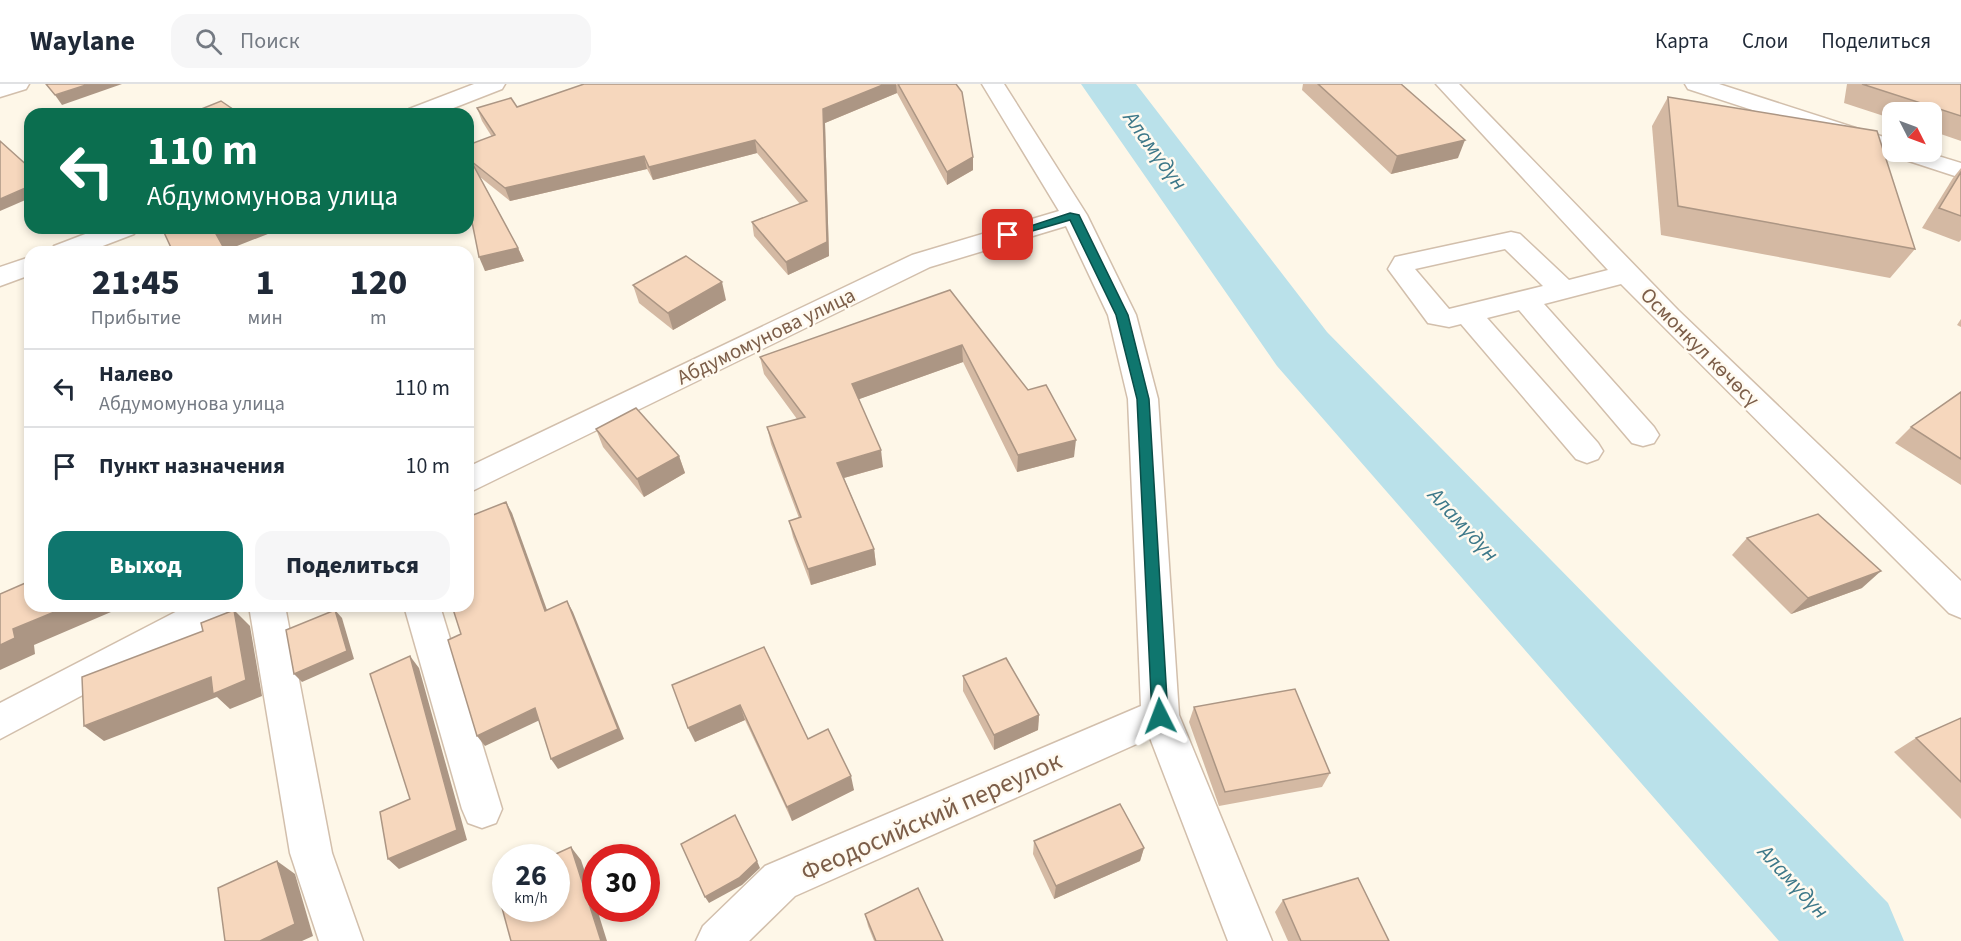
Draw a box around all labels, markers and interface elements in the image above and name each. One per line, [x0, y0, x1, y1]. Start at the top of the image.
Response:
search box [171, 14, 591, 68]
text: Waylane [30, 21, 135, 61]
icon: search [192, 25, 225, 58]
text: Поиск [240, 25, 300, 57]
text: Карта [1655, 26, 1709, 56]
text: Слои [1742, 26, 1788, 56]
text: Поделиться [1821, 26, 1931, 56]
north arrow [1882, 102, 1942, 162]
map controls [1882, 102, 1942, 162]
water label: Аламүдүн [1114, 103, 1195, 197]
text: 110 m [147, 121, 258, 181]
icon: left [48, 132, 126, 210]
text: Абдумомунова улица [147, 177, 398, 216]
pin [982, 209, 1033, 260]
icon: arrive [991, 218, 1024, 251]
text: 21:45 [92, 257, 180, 308]
text: 1 [256, 257, 275, 308]
text: 120 [350, 257, 407, 308]
street label: Абдумомунова улица [672, 280, 860, 392]
street label: Осмонкул көчөсү [1633, 280, 1767, 414]
text: Прибытие [91, 304, 181, 332]
text: мин [248, 304, 283, 332]
text: m [370, 304, 387, 332]
text: Налево [99, 358, 173, 390]
icon: left [48, 372, 81, 405]
text: 110 m [395, 372, 450, 404]
text: Абдумомунова улица [99, 390, 285, 418]
icon: arrive [48, 450, 81, 483]
text: Пункт назначения [99, 450, 285, 482]
text: 10 m [405, 450, 450, 482]
water label: Аламүдүн [1419, 479, 1506, 569]
button: Выход [48, 531, 243, 600]
button: Поделиться [255, 531, 450, 600]
position arrow [1128, 684, 1192, 748]
street label: Феодосийский переулок [795, 742, 1068, 891]
water label: Аламүдүн [1749, 836, 1836, 926]
speed limit sign: 30 [582, 844, 660, 922]
text: 26 [515, 854, 547, 897]
text: km/h [514, 888, 548, 909]

